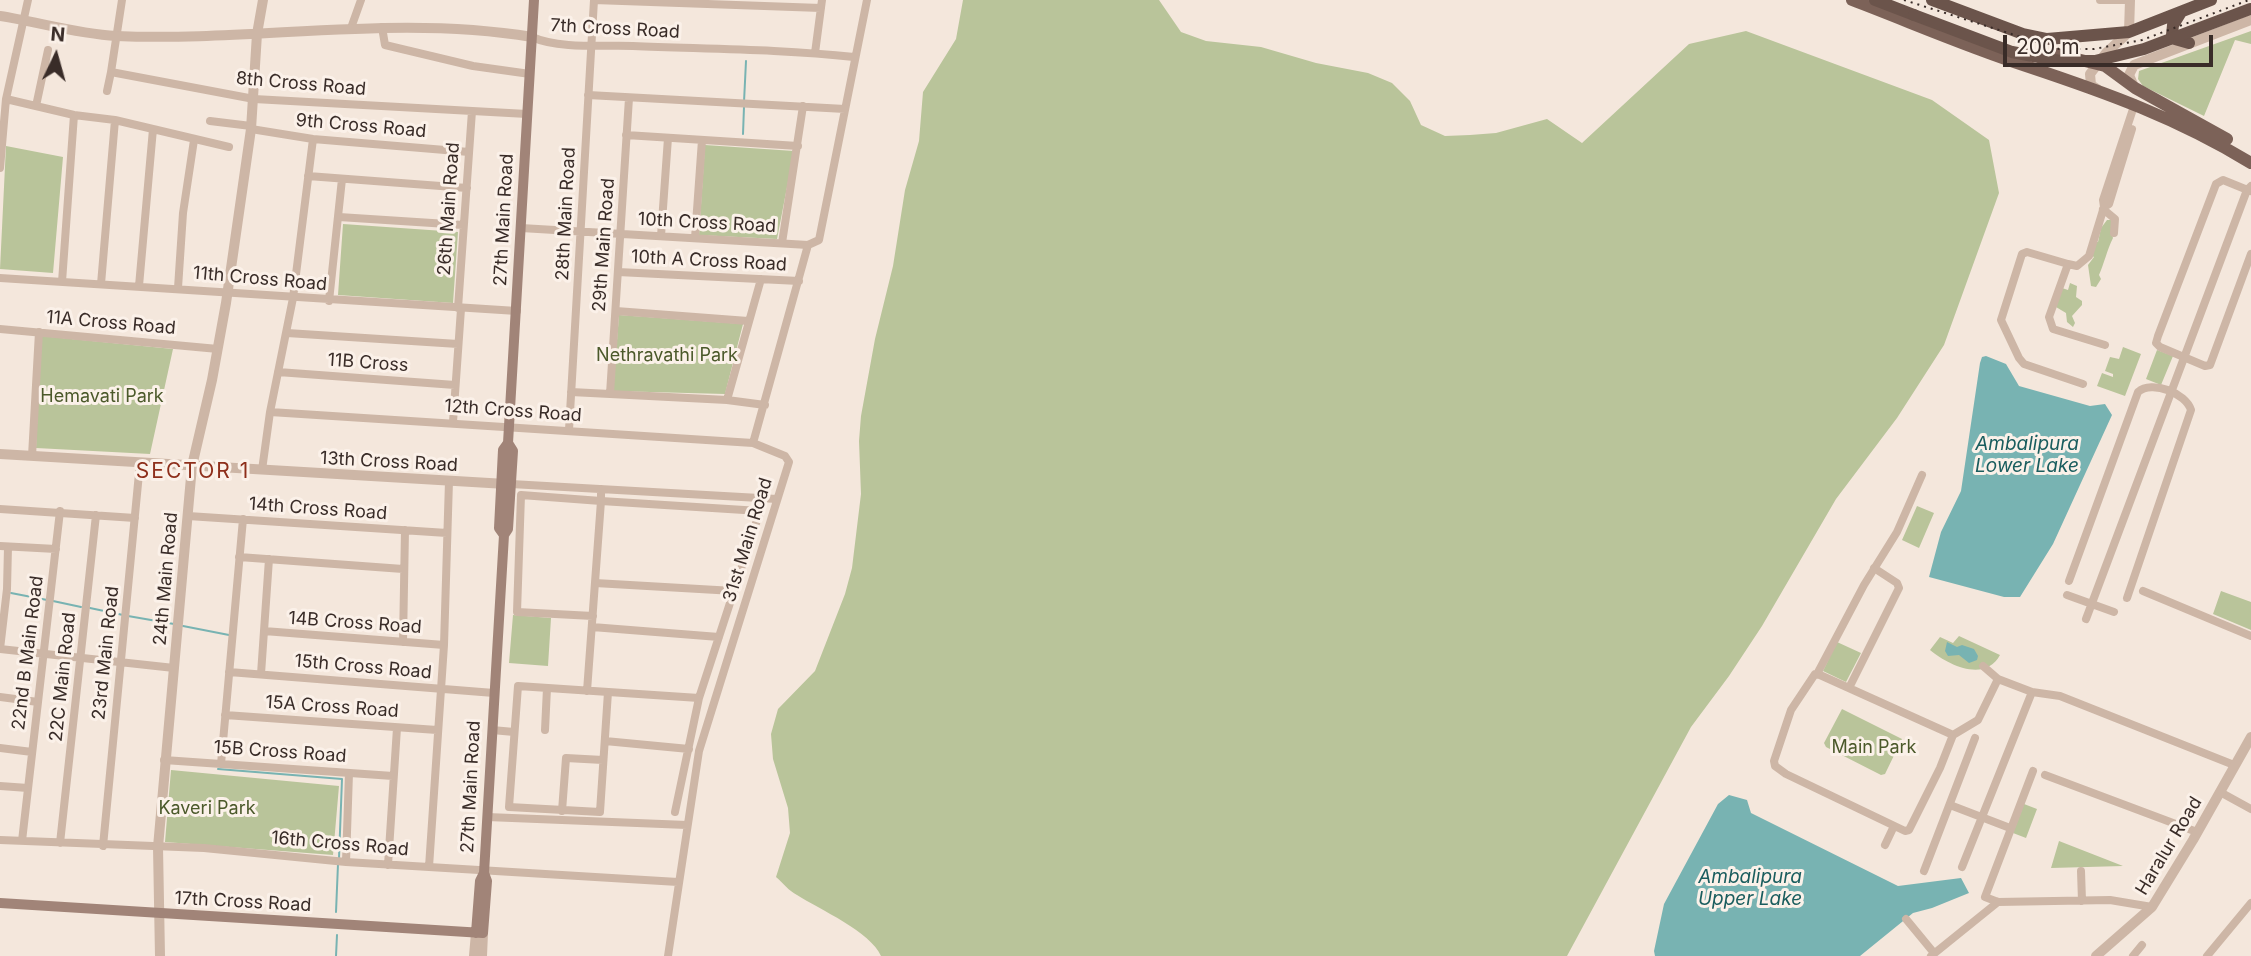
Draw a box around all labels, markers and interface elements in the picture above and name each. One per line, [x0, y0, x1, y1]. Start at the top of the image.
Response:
street label: 7th Cross Road [550, 15, 680, 43]
north arrow [21, 21, 91, 91]
scale bar [2006, 21, 2216, 65]
text: N [50, 22, 66, 47]
text: 200 m [2016, 34, 2080, 59]
street label: 8th Cross Road [235, 68, 367, 100]
street label: 9th Cross Road [295, 110, 427, 142]
street label: 26th Main Road [434, 142, 464, 276]
street label: 28th Main Road [552, 147, 580, 281]
street label: 27th Main Road [490, 153, 518, 287]
street label: 29th Main Road [589, 177, 619, 313]
street label: 10th Cross Road [637, 209, 777, 237]
street label: 10th A Cross Road [631, 246, 787, 276]
street label: 11th Cross Road [192, 262, 328, 296]
street label: 11A Cross Road [45, 307, 177, 339]
park label: Nethravathi Park [596, 345, 738, 367]
street label: 11B Cross [327, 349, 409, 377]
park label: Hemavati Park [40, 386, 164, 408]
street label: 12th Cross Road [444, 395, 582, 427]
water label: Ambalipura Lower Lake [1975, 433, 2079, 477]
street label: 13th Cross Road [320, 448, 458, 476]
district label: SECTOR 1 [137, 459, 249, 485]
street label: 31st Main Road [719, 475, 777, 605]
street label: 14th Cross Road [248, 493, 388, 525]
street label: 24th Main Road [149, 511, 183, 647]
street label: 22nd B Main Road [8, 575, 48, 731]
street label: 23rd Main Road [88, 585, 124, 721]
street label: 14B Cross Road [288, 608, 422, 638]
street label: 22C Main Road [45, 611, 81, 743]
street label: 15th Cross Road [293, 650, 433, 684]
street label: 15A Cross Road [265, 692, 399, 722]
street label: 27th Main Road [457, 720, 485, 854]
street label: 15B Cross Road [213, 737, 347, 767]
park label: Main Park [1832, 737, 1916, 759]
street label: Haralur Road [2131, 793, 2207, 899]
park label: Kaveri Park [158, 798, 256, 820]
street label: 16th Cross Road [270, 827, 410, 861]
water label: Ambalipura Upper Lake [1698, 866, 1802, 910]
street label: 17th Cross Road [174, 888, 312, 916]

